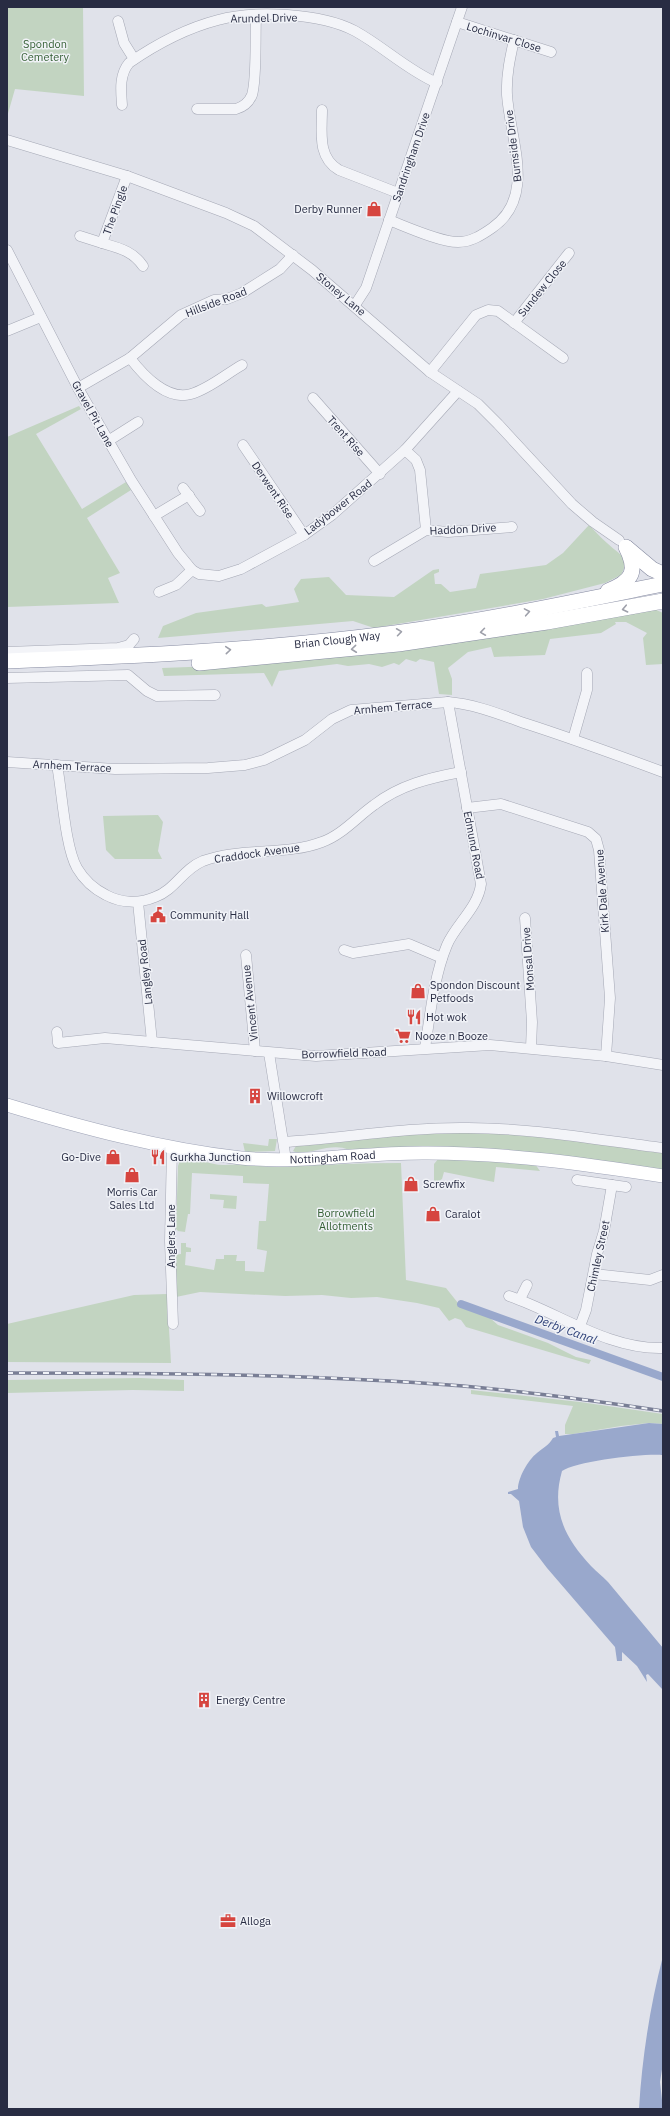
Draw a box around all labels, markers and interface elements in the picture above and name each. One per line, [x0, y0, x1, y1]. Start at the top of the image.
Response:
street label: Arundel Drive [230, 10, 298, 26]
street label: Lochinvar Close [465, 19, 543, 55]
park label: Spondon Cemetery [21, 37, 70, 64]
street label: Burnside Drive [502, 109, 524, 183]
street label: Sandringham Drive [389, 110, 433, 204]
street label: The Pingle [100, 183, 130, 237]
shop icon: Derby Runner [365, 200, 383, 218]
place label: Derby Runner [294, 202, 362, 216]
street label: Sundew Close [515, 257, 569, 319]
street label: Stoney Lane [313, 269, 369, 319]
street label: Hillside Road [183, 284, 249, 320]
street label: Gravel Pit Lane [69, 378, 117, 450]
street label: Trent Rise [324, 413, 368, 459]
street label: Derwent Rise [249, 459, 297, 521]
street label: Ladybower Road [301, 476, 375, 538]
street label: Haddon Drive [429, 520, 497, 538]
one-way arrow [622, 604, 628, 612]
one-way arrow [524, 608, 530, 617]
one-way arrow [480, 627, 486, 636]
street label: Brian Clough Way [293, 628, 382, 651]
one-way arrow [396, 628, 402, 637]
one-way arrow [351, 644, 357, 653]
one-way arrow [225, 645, 231, 654]
street label: Arnhem Terrace [353, 697, 433, 717]
street label: Arnhem Terrace [32, 757, 112, 775]
street label: Edmund Road [461, 810, 487, 880]
street label: Craddock Avenue [213, 840, 301, 866]
street label: Kirk Dale Avenue [592, 849, 612, 933]
public building icon: Community Hall [149, 906, 167, 924]
place label: Community Hall [170, 908, 249, 922]
street label: Monsal Drive [519, 927, 537, 991]
street label: Langley Road [135, 939, 155, 1005]
street label: Vincent Avenue [239, 964, 261, 1042]
place label: Spondon Discount Petfoods [430, 978, 520, 1005]
shop icon: Spondon Discount Petfoods [409, 982, 427, 1000]
restaurant icon: Hot wok [405, 1008, 423, 1026]
place label: Hot wok [426, 1010, 467, 1024]
supermarket icon: Nooze n Booze [394, 1027, 412, 1045]
place label: Nooze n Booze [415, 1029, 488, 1043]
street label: Borrowfield Road [301, 1045, 387, 1061]
building icon: Willowcroft [246, 1087, 264, 1105]
place label: Willowcroft [267, 1089, 323, 1103]
shop icon: Go-Dive [104, 1148, 122, 1166]
restaurant icon: Gurkha Junction [149, 1148, 167, 1166]
street label: Nottingham Road [289, 1148, 376, 1167]
place label: Go-Dive [61, 1150, 101, 1164]
place label: Gurkha Junction [170, 1150, 251, 1164]
shop icon: Morris Car Sales Ltd [123, 1166, 141, 1184]
shop icon: Screwfix [402, 1175, 420, 1193]
place label: Screwfix [423, 1177, 466, 1191]
place label: Morris Car Sales Ltd [107, 1185, 157, 1212]
street label: Anglers Lane [164, 1204, 178, 1268]
shop icon: Caralot [424, 1205, 442, 1223]
park label: Borrowfield Allotments [317, 1206, 375, 1233]
place label: Caralot [445, 1207, 481, 1221]
street label: Chimley Street [584, 1219, 612, 1293]
water label: Derby Canal [533, 1311, 600, 1347]
building icon: Energy Centre [195, 1691, 213, 1709]
place label: Energy Centre [216, 1693, 285, 1707]
office icon: Alloga [219, 1912, 237, 1930]
place label: Alloga [240, 1914, 271, 1928]

